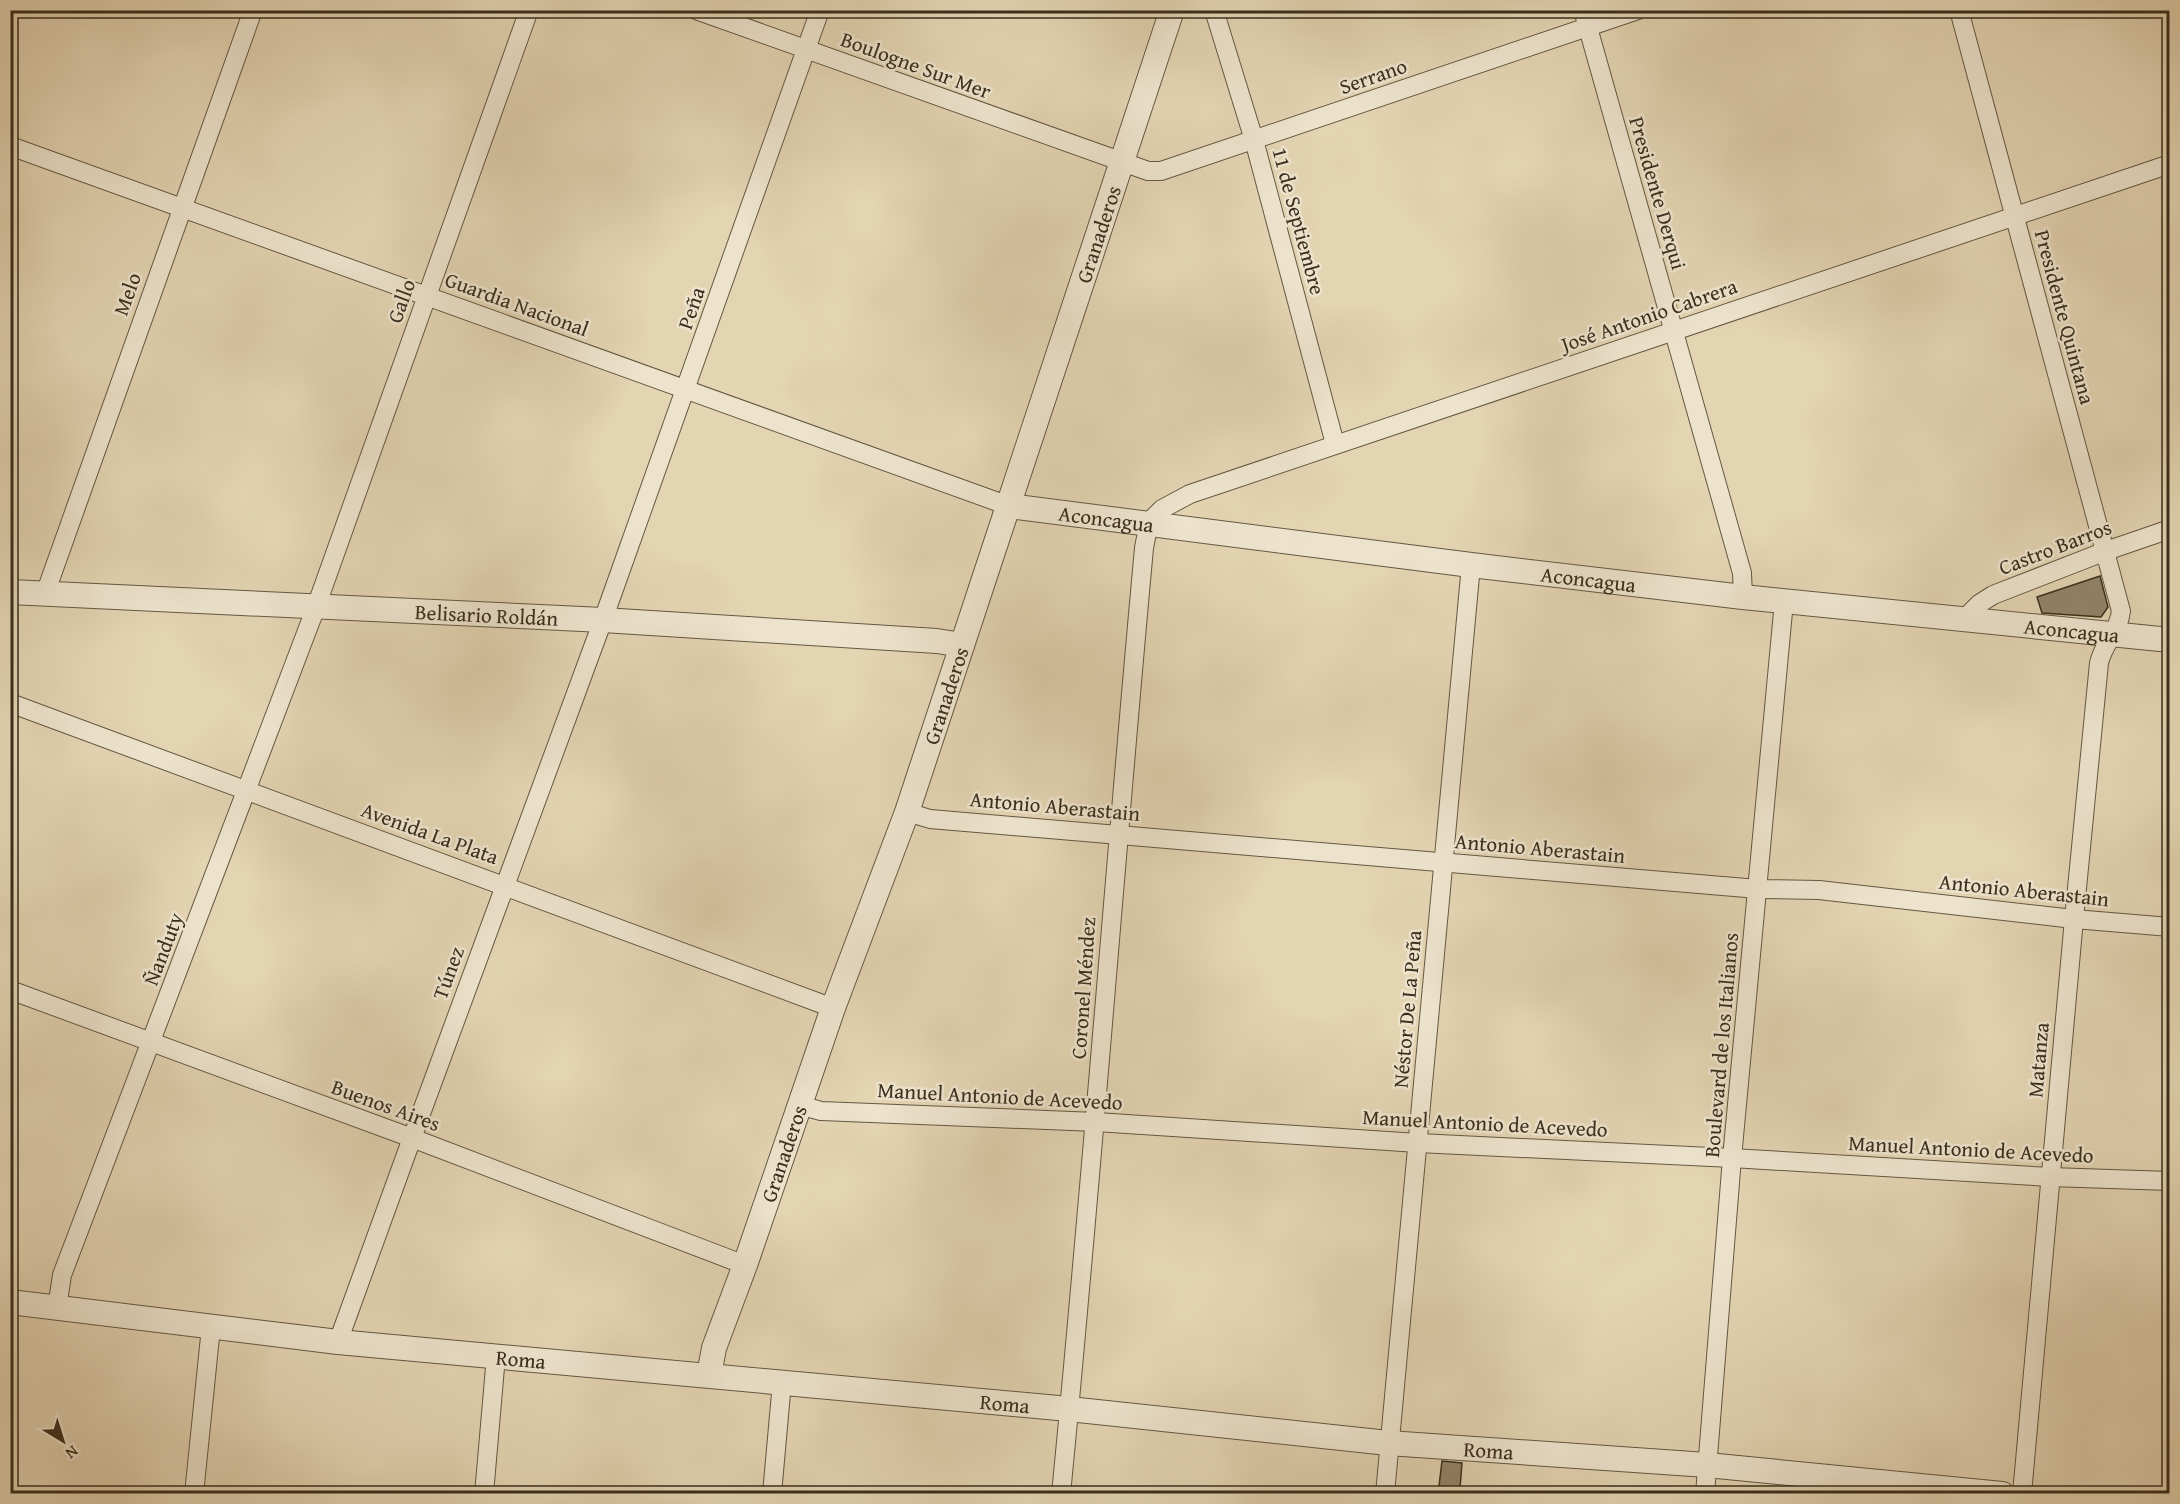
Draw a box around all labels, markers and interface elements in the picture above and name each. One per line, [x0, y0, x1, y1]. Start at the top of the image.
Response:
street label: Boulogne Sur Mer [836, 23, 996, 107]
street label: Serrano [1335, 50, 1411, 102]
street label: Presidente Derqui [1621, 113, 1695, 273]
street label: 11 de Septiembre [1264, 144, 1334, 298]
street label: Granaderos [1067, 181, 1129, 287]
street label: Presidente Quintana [2027, 226, 2103, 408]
street label: Guardia Nacional [441, 264, 593, 344]
street label: Melo [105, 268, 149, 320]
street label: José Antonio Cabrera [1554, 270, 1741, 361]
street label: Gallo [379, 275, 423, 327]
street label: Peña [669, 283, 713, 333]
street label: Aconcagua [1057, 497, 1156, 540]
street label: Castro Barros [1994, 511, 2116, 583]
street label: Aconcagua [1539, 558, 1638, 600]
street label: Belisario Roldán [414, 596, 559, 633]
street label: Aconcagua [2023, 610, 2121, 650]
street label: Granaderos [915, 643, 976, 748]
street label: Antonio Aberastain [969, 783, 1142, 829]
street label: Avenida La Plata [357, 794, 503, 872]
street label: Antonio Aberastain [1454, 825, 1627, 871]
street label: Antonio Aberastain [1937, 866, 2111, 914]
street label: Ñanduty [135, 908, 191, 990]
street label: Coronel Méndez [1063, 916, 1103, 1060]
street label: Néstor De La Peña [1385, 929, 1429, 1089]
street label: Boulevard de los Italianos [1696, 931, 1746, 1159]
street label: Túnez [424, 942, 472, 1004]
street label: Matanza [2019, 1021, 2057, 1099]
street label: Buenos Aires [327, 1071, 445, 1139]
street label: Manuel Antonio de Acevedo [877, 1074, 1123, 1118]
street label: Granaderos [752, 1101, 814, 1206]
street label: Manuel Antonio de Acevedo [1362, 1101, 1608, 1145]
street label: Manuel Antonio de Acevedo [1848, 1127, 2094, 1171]
street label: Roma [495, 1341, 547, 1376]
street label: Roma [979, 1385, 1031, 1421]
north arrow [33, 1411, 93, 1471]
street label: Roma [1463, 1433, 1514, 1467]
text: N [60, 1440, 84, 1466]

